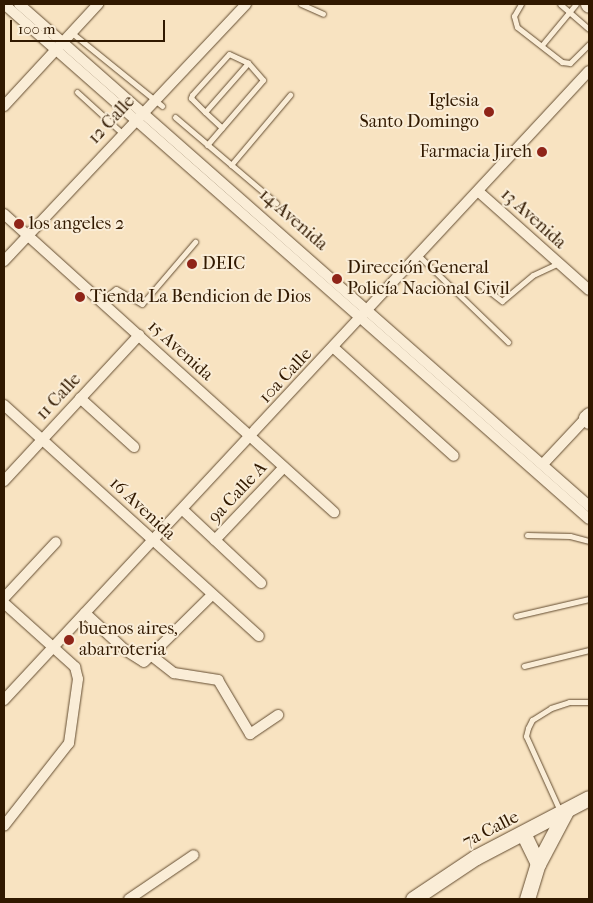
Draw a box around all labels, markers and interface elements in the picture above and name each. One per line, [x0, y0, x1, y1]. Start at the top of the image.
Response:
scale bar [12, 10, 168, 42]
text: 100 m [18, 20, 56, 38]
street label: 12 Calle [84, 91, 140, 149]
place label: Iglesia Santo Domingo [359, 91, 479, 134]
marker: Iglesia Santo Domingo [483, 106, 495, 118]
place label: Farmacia Jireh [419, 141, 532, 163]
marker: Farmacia Jireh [536, 146, 548, 158]
street label: 14 Avenida [254, 184, 332, 256]
street label: 13 Avenida [496, 184, 570, 254]
place label: los angeles 2 [29, 213, 124, 235]
marker: los angeles 2 [13, 218, 25, 230]
place label: DEIC [202, 253, 245, 275]
marker: DEIC [186, 258, 198, 270]
place label: Dirección General Policía Nacional Civil [347, 258, 510, 300]
marker: Dirección General Policía Nacional Civil [331, 273, 343, 285]
place label: Tienda La Bendicion de Dios [90, 286, 311, 308]
marker: Tienda La Bendicion de Dios [74, 291, 86, 303]
street label: 15 Avenida [143, 316, 217, 386]
street label: 10a Calle [255, 344, 317, 408]
street label: 11 Calle [32, 369, 86, 425]
street label: 9a Calle A [204, 458, 272, 528]
street label: 16 Avenida [104, 473, 180, 545]
place label: buenos aires, abarroteria [79, 619, 178, 662]
marker: buenos aires, abarroteria [63, 634, 75, 646]
street label: 7a Calle [459, 807, 523, 853]

